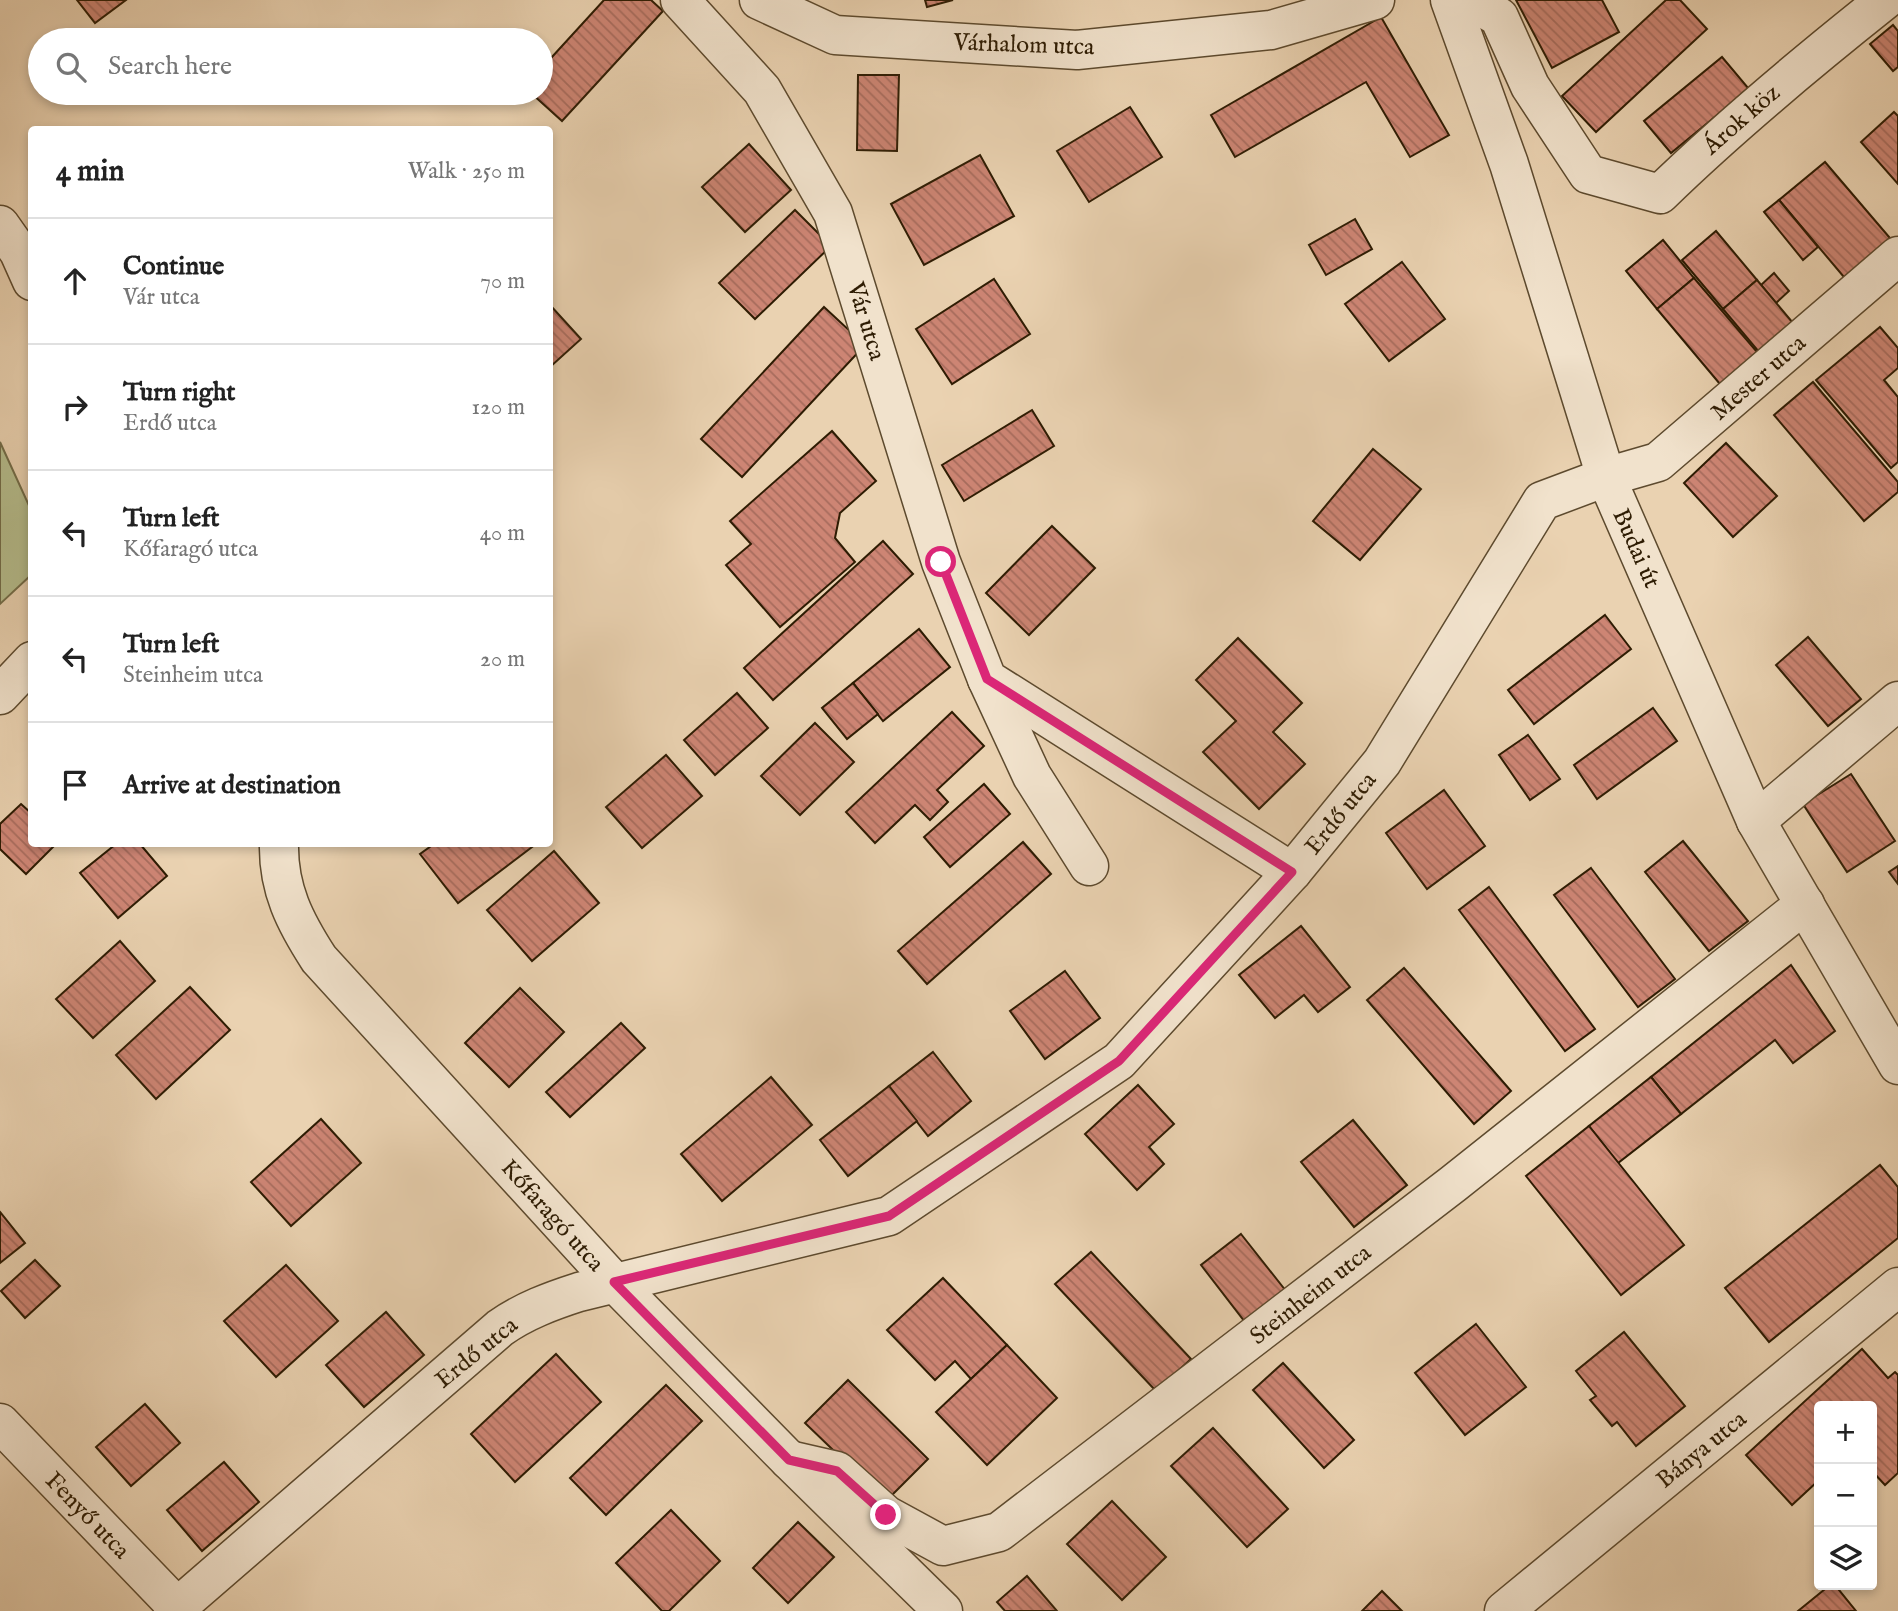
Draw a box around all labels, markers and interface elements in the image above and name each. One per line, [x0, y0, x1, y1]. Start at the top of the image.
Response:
search box [28, 28, 553, 105]
street label: Várhalom utca [952, 28, 1096, 63]
icon: search [52, 48, 90, 86]
text: Search here [108, 50, 232, 83]
street label: Árok köz [1696, 78, 1787, 163]
text: 4 min [56, 153, 124, 191]
text: Walk · 250 m [408, 157, 525, 186]
text: Continue [123, 250, 224, 283]
icon: ahead [56, 262, 94, 300]
text: 70 m [480, 267, 525, 296]
street label: Vár utca [839, 278, 892, 365]
text: Vár utca [123, 283, 200, 312]
street label: Mester utca [1705, 328, 1814, 428]
text: Turn right [123, 376, 236, 409]
icon: right [56, 388, 94, 426]
text: 120 m [472, 393, 525, 422]
text: Erdő utca [123, 409, 217, 438]
text: Turn left [123, 502, 220, 535]
street label: Budai út [1604, 504, 1667, 593]
icon: left [56, 514, 94, 552]
text: 40 m [480, 519, 525, 548]
text: Kőfaragó utca [123, 535, 258, 564]
route start [925, 546, 956, 577]
text: Turn left [123, 628, 220, 661]
icon: left [56, 640, 94, 678]
text: 20 m [480, 645, 525, 674]
text: Steinheim utca [123, 661, 263, 690]
icon: arrive [56, 766, 94, 804]
street label: Erdő utca [1298, 766, 1384, 862]
text: Arrive at destination [123, 769, 341, 802]
street label: Kőfaragó utca [493, 1153, 611, 1279]
street label: Steinheim utca [1244, 1238, 1378, 1352]
street label: Erdő utca [429, 1310, 525, 1396]
map controls [1814, 1401, 1877, 1590]
button: + [1814, 1401, 1877, 1464]
street label: Bánya utca [1650, 1404, 1754, 1496]
button: − [1814, 1464, 1877, 1527]
street label: Fenyő utca [38, 1466, 137, 1567]
route end [870, 1499, 901, 1530]
button: layers [1814, 1527, 1877, 1590]

